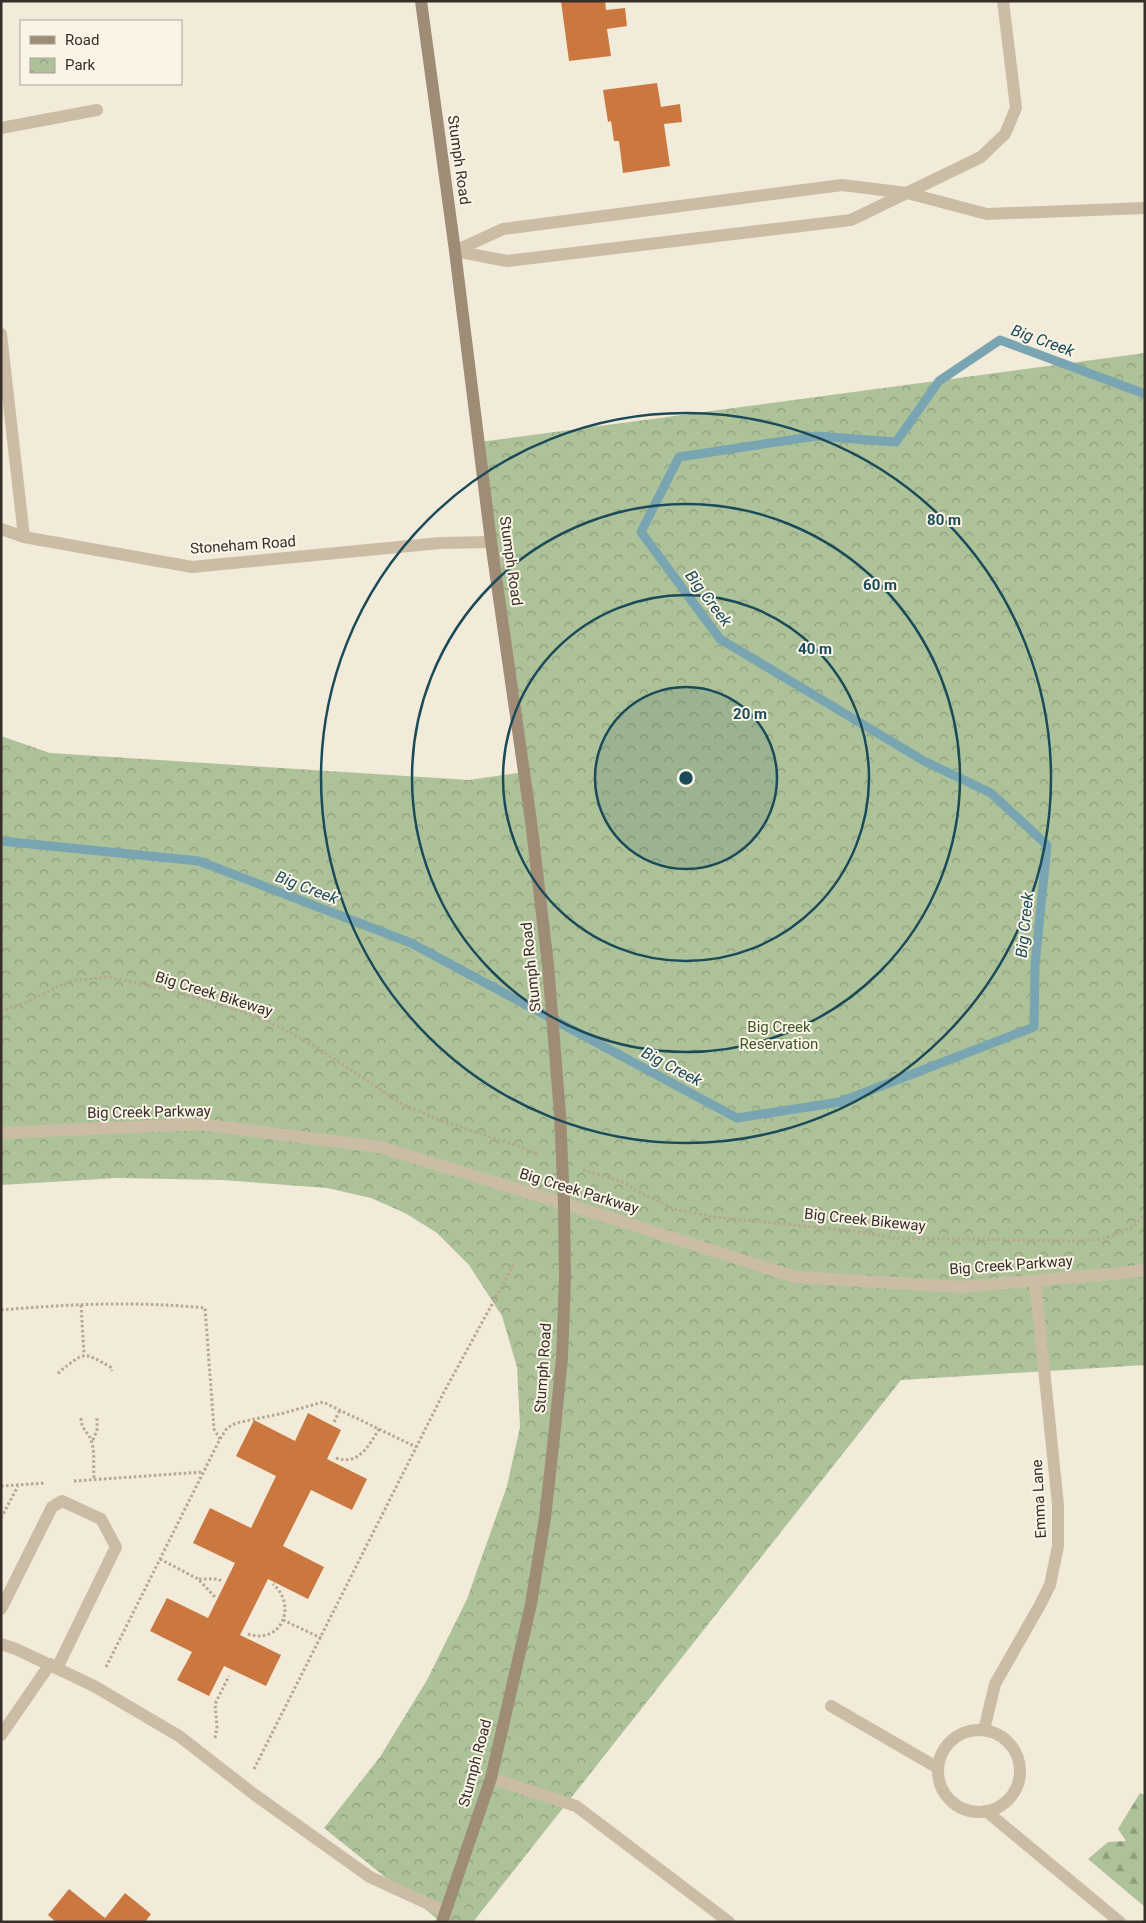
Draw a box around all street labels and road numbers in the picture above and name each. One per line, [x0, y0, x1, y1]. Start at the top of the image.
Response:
street label: Stumph Road [444, 114, 474, 206]
street label: Stumph Road [496, 515, 526, 607]
street label: Stoneham Road [189, 532, 297, 558]
street label: Stumph Road [517, 921, 545, 1013]
street label: Big Creek Bikeway [153, 968, 275, 1020]
street label: Big Creek Parkway [87, 1102, 211, 1122]
street label: Big Creek Parkway [517, 1164, 641, 1218]
street label: Big Creek Bikeway [803, 1205, 927, 1235]
street label: Big Creek Parkway [949, 1252, 1073, 1278]
street label: Stumph Road [531, 1322, 555, 1414]
street label: Emma Lane [1028, 1459, 1050, 1539]
street label: Stumph Road [455, 1717, 495, 1809]

